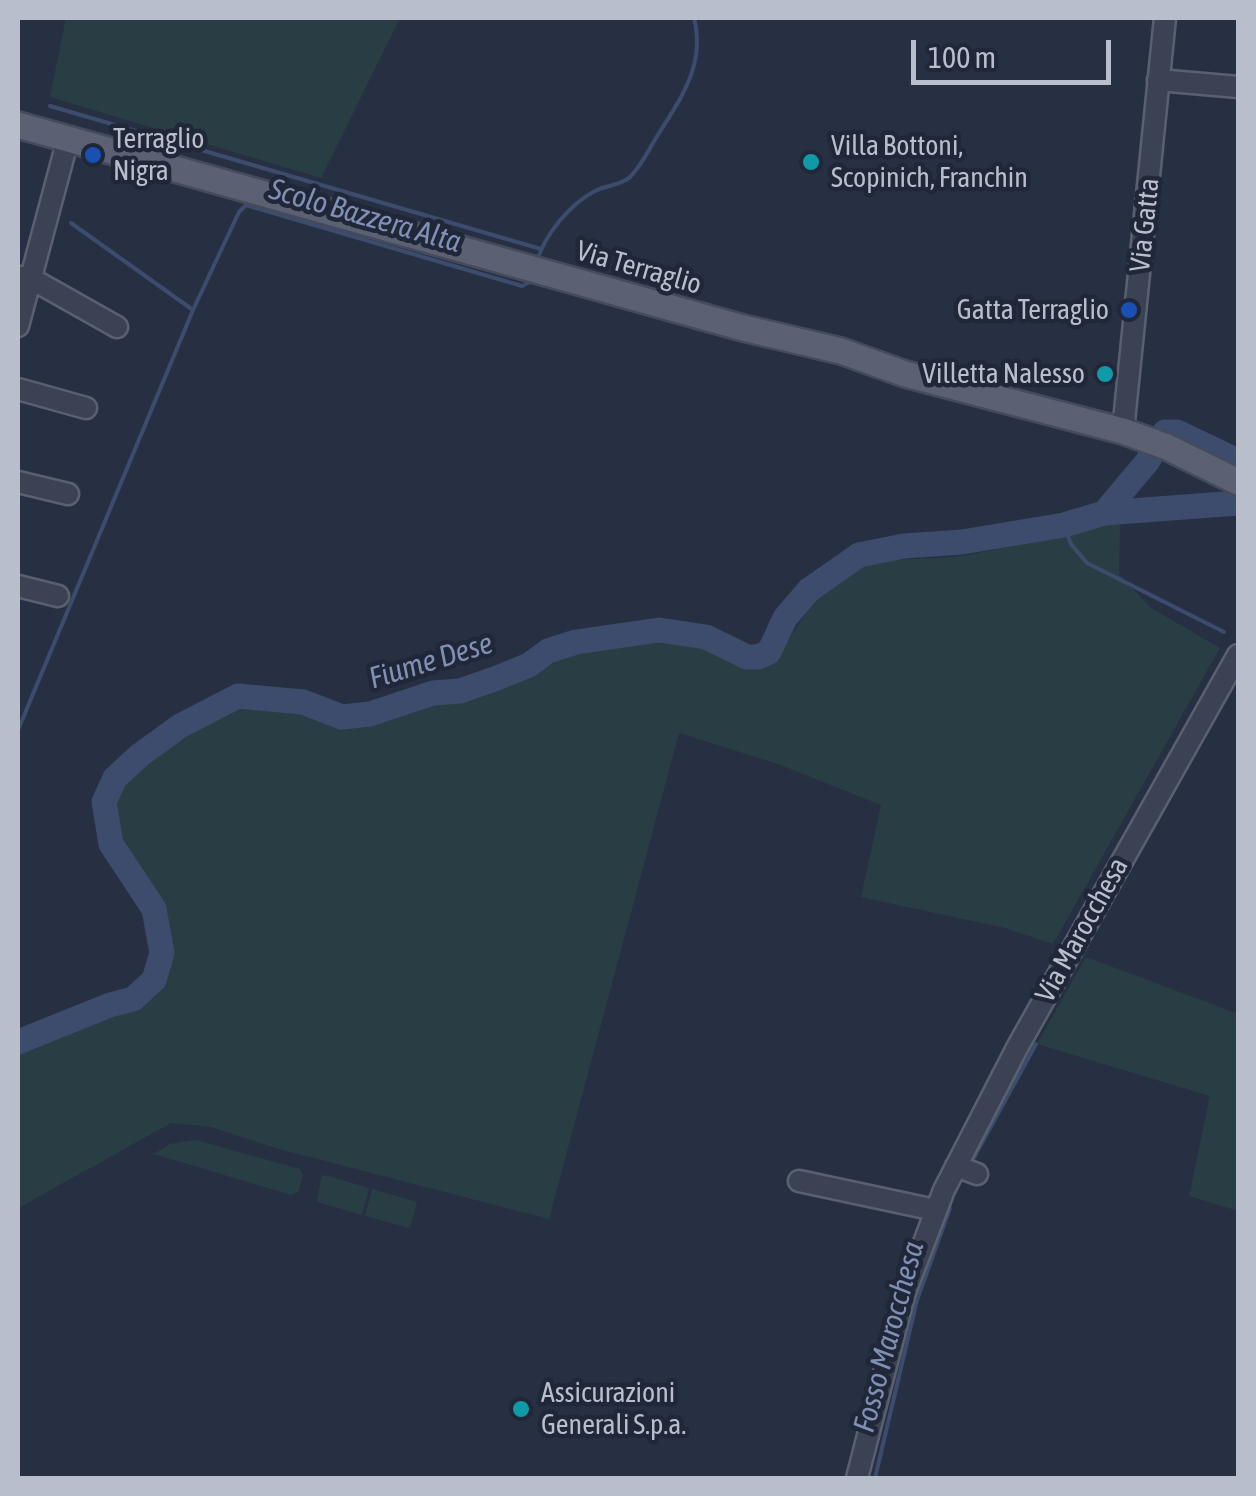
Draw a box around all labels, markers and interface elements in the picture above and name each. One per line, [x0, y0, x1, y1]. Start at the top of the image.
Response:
scale bar [916, 20, 1116, 82]
text: 100 m [928, 40, 996, 74]
place label: Terraglio Nigra [113, 122, 204, 188]
place label: Villa Bottoni, Scopinich, Franchin [831, 129, 1028, 195]
marker: Terraglio Nigra [82, 144, 104, 166]
marker: Villa Bottoni, Scopinich, Franchin [800, 151, 822, 173]
water label: Scolo Bazzera Alta [265, 171, 465, 261]
street label: Via Gatta [1123, 176, 1167, 274]
street label: Via Terraglio [573, 234, 705, 302]
place label: Gatta Terraglio [957, 293, 1109, 327]
marker: Gatta Terraglio [1118, 299, 1140, 321]
place label: Villetta Nalesso [922, 357, 1085, 391]
marker: Villetta Nalesso [1094, 363, 1116, 385]
water label: Fiume Dese [365, 625, 497, 697]
street label: Via Marocchesa [1028, 852, 1136, 1008]
water label: Fosso Marocchesa [846, 1238, 932, 1436]
place label: Assicurazioni Generali S.p.a. [541, 1376, 686, 1442]
marker: Assicurazioni Generali S.p.a. [510, 1398, 532, 1420]

